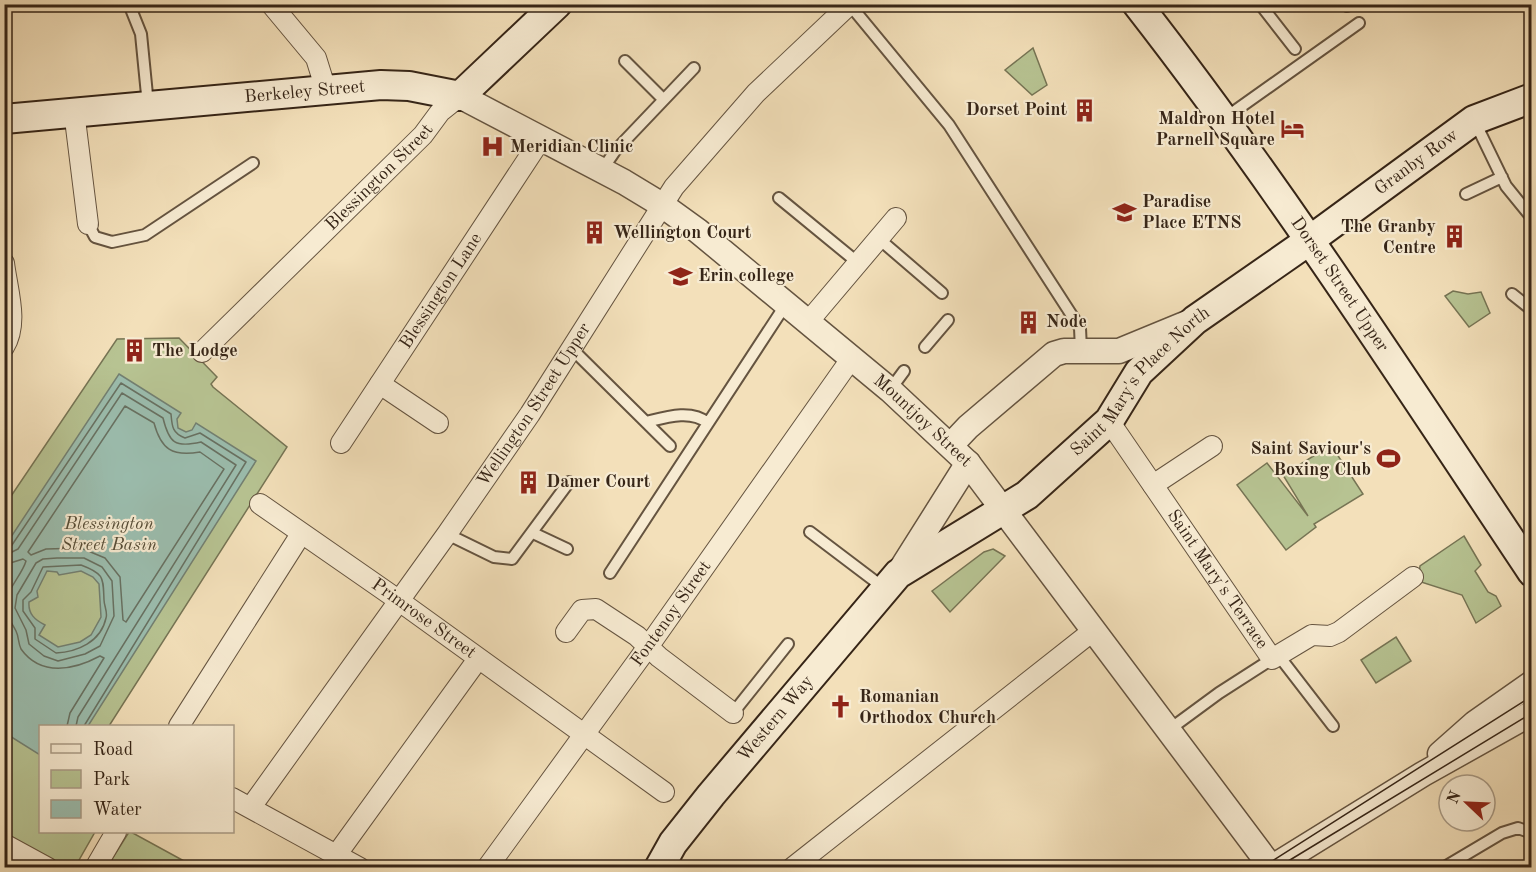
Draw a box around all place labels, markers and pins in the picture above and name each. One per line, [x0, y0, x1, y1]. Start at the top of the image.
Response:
building icon: Dorset Point [1072, 97, 1098, 123]
place label: Dorset Point [965, 101, 1067, 119]
place label: Maldron Hotel Parnell Square [1156, 110, 1275, 149]
hotel icon: Maldron Hotel Parnell Square [1280, 116, 1306, 142]
hospital icon: Meridian Clinic [479, 134, 505, 160]
place label: Meridian Clinic [510, 138, 633, 156]
place label: Paradise Place ETNS [1142, 193, 1242, 232]
school or university icon: Paradise Place ETNS [1111, 199, 1137, 225]
place label: The Granby Centre [1341, 218, 1436, 257]
building icon: Wellington Court [582, 220, 608, 246]
place label: Wellington Court [613, 224, 752, 242]
building icon: The Granby Centre [1441, 224, 1467, 250]
school or university icon: Erin college [667, 263, 693, 289]
place label: Erin college [698, 267, 794, 285]
building icon: Node [1015, 309, 1041, 335]
place label: Node [1046, 313, 1087, 331]
building icon: The Lodge [121, 338, 147, 364]
place label: The Lodge [152, 342, 238, 360]
place label: Saint Saviour's Boxing Club [1251, 440, 1371, 479]
sports icon: Saint Saviour's Boxing Club [1376, 446, 1402, 472]
building icon: Damer Court [515, 469, 541, 495]
place label: Damer Court [546, 473, 651, 491]
place label: Romanian Orthodox Church [859, 688, 996, 727]
church icon: Romanian Orthodox Church [828, 694, 854, 720]

